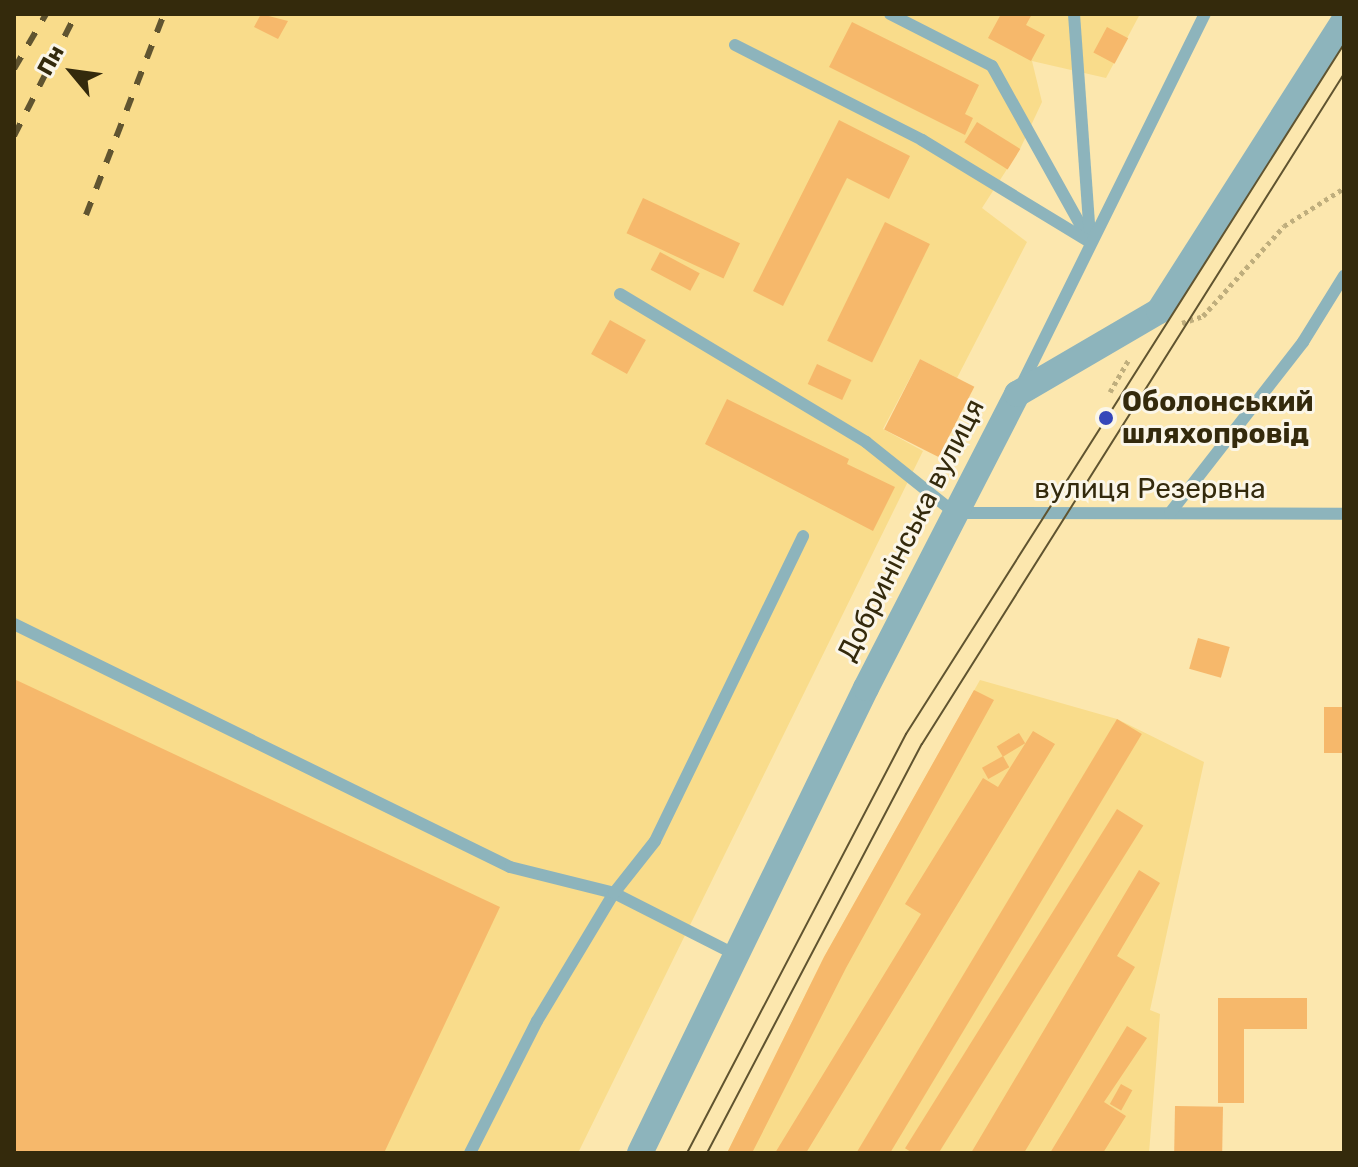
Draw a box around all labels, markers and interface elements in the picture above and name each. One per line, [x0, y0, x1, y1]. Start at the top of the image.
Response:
north arrow [32, 32, 112, 112]
text: Пн [31, 40, 70, 80]
place label: Оболонський шляхопровід [1122, 385, 1313, 451]
street label: Добринінська вулиця [830, 393, 992, 667]
marker: Оболонський шляхопровід [1097, 409, 1115, 427]
street label: вулиця Резервна [1034, 472, 1266, 506]

